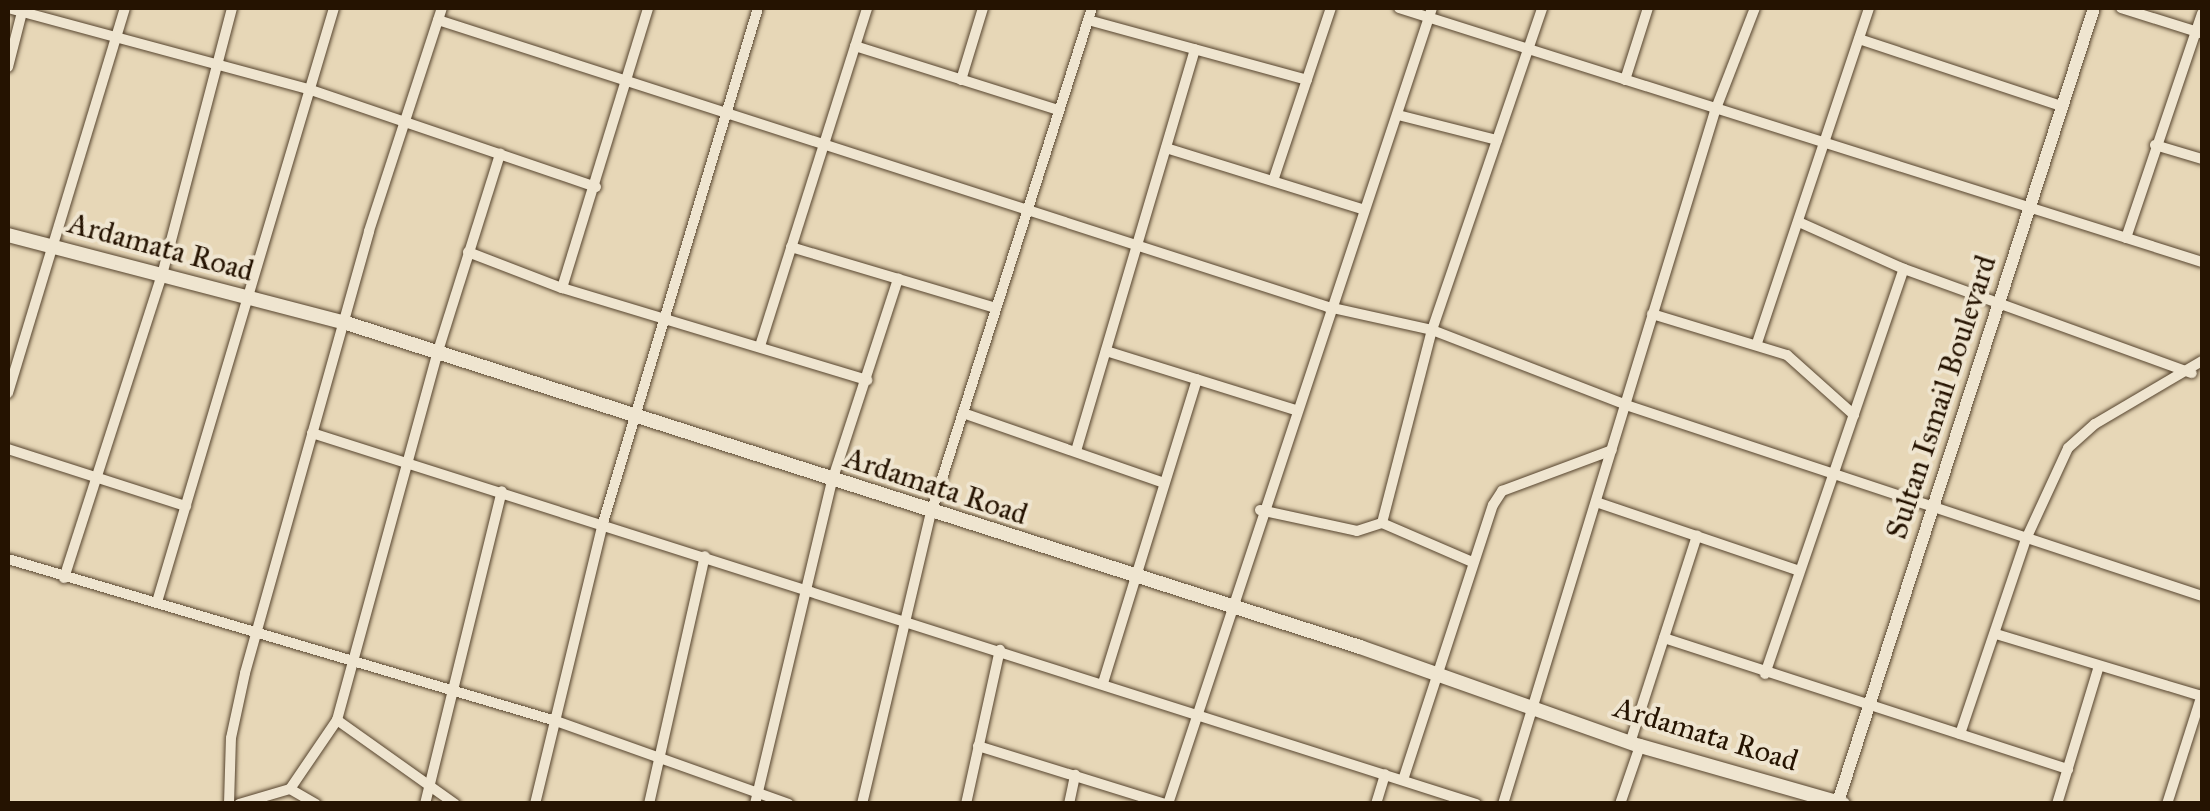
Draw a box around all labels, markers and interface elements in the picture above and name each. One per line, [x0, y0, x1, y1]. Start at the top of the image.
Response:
street label: Ardamata Road [64, 205, 258, 289]
street label: Sultan Ismail Boulevard [1878, 251, 2004, 543]
street label: Ardamata Road [840, 439, 1032, 533]
street label: Ardamata Road [1610, 689, 1802, 779]

